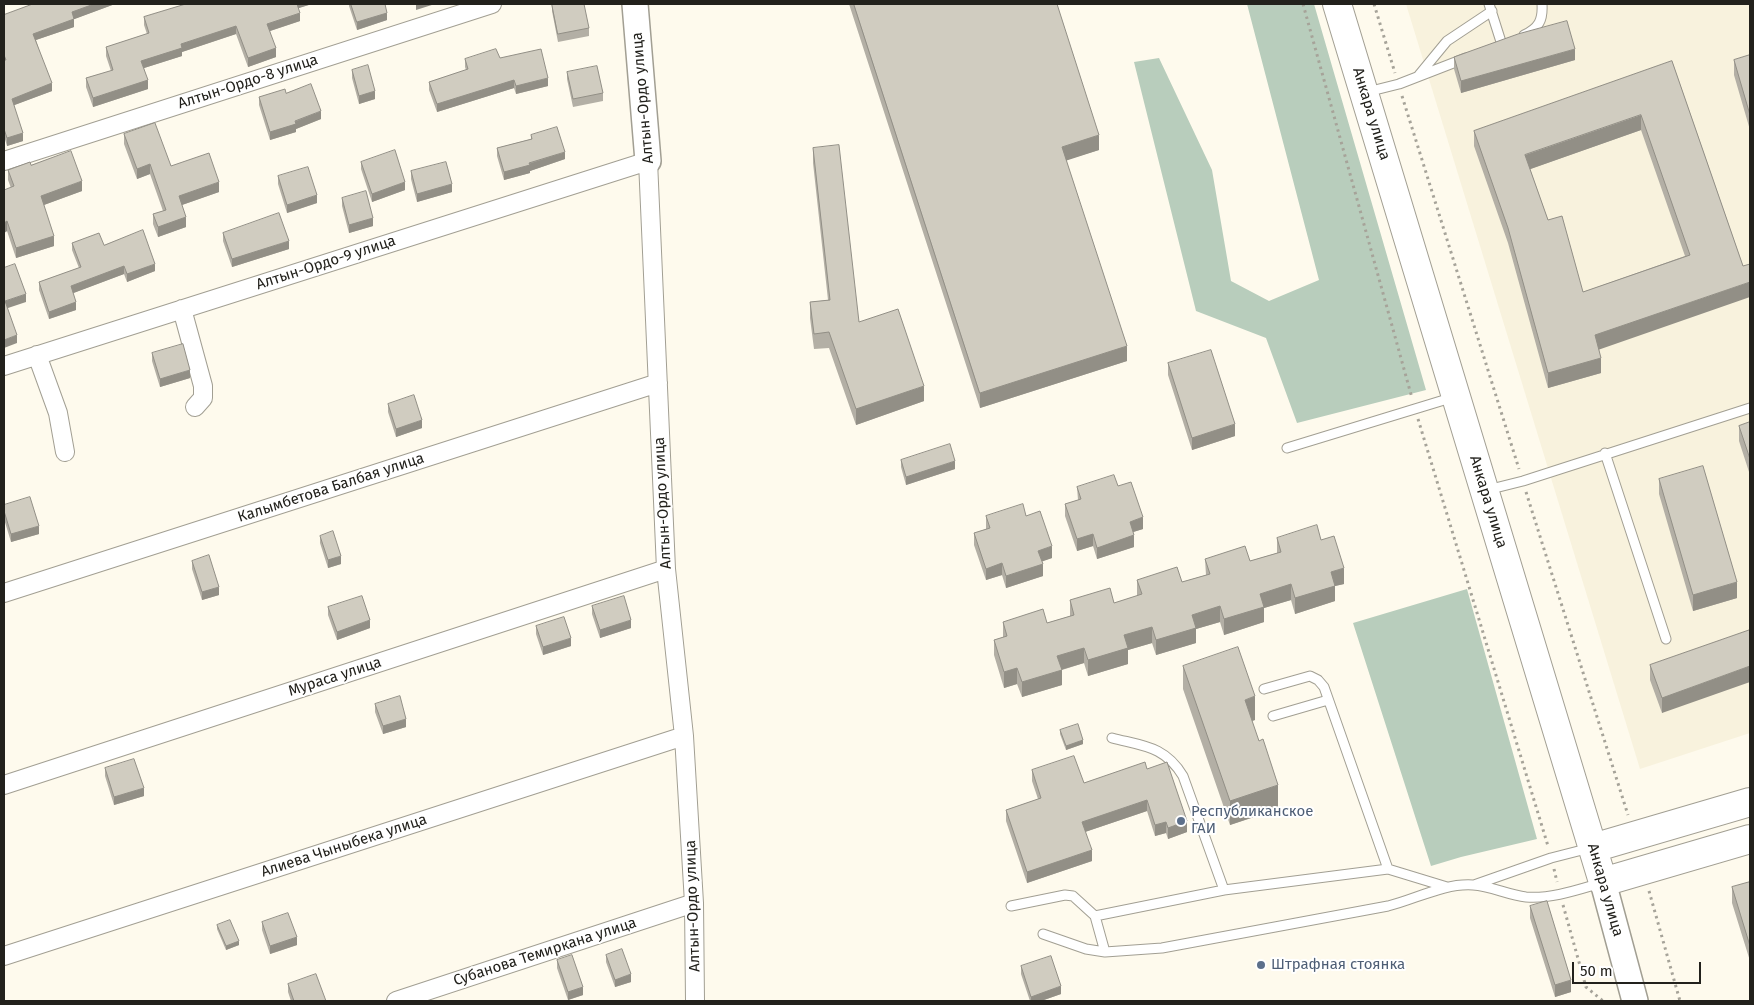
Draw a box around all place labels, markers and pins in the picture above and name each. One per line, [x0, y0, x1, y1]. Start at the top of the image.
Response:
place label: Республиканское ГАИ [1191, 803, 1313, 838]
marker: Республиканское ГАИ [1175, 815, 1187, 827]
place label: Штрафная стоянка [1271, 956, 1405, 974]
marker: Штрафная стоянка [1255, 959, 1267, 971]

